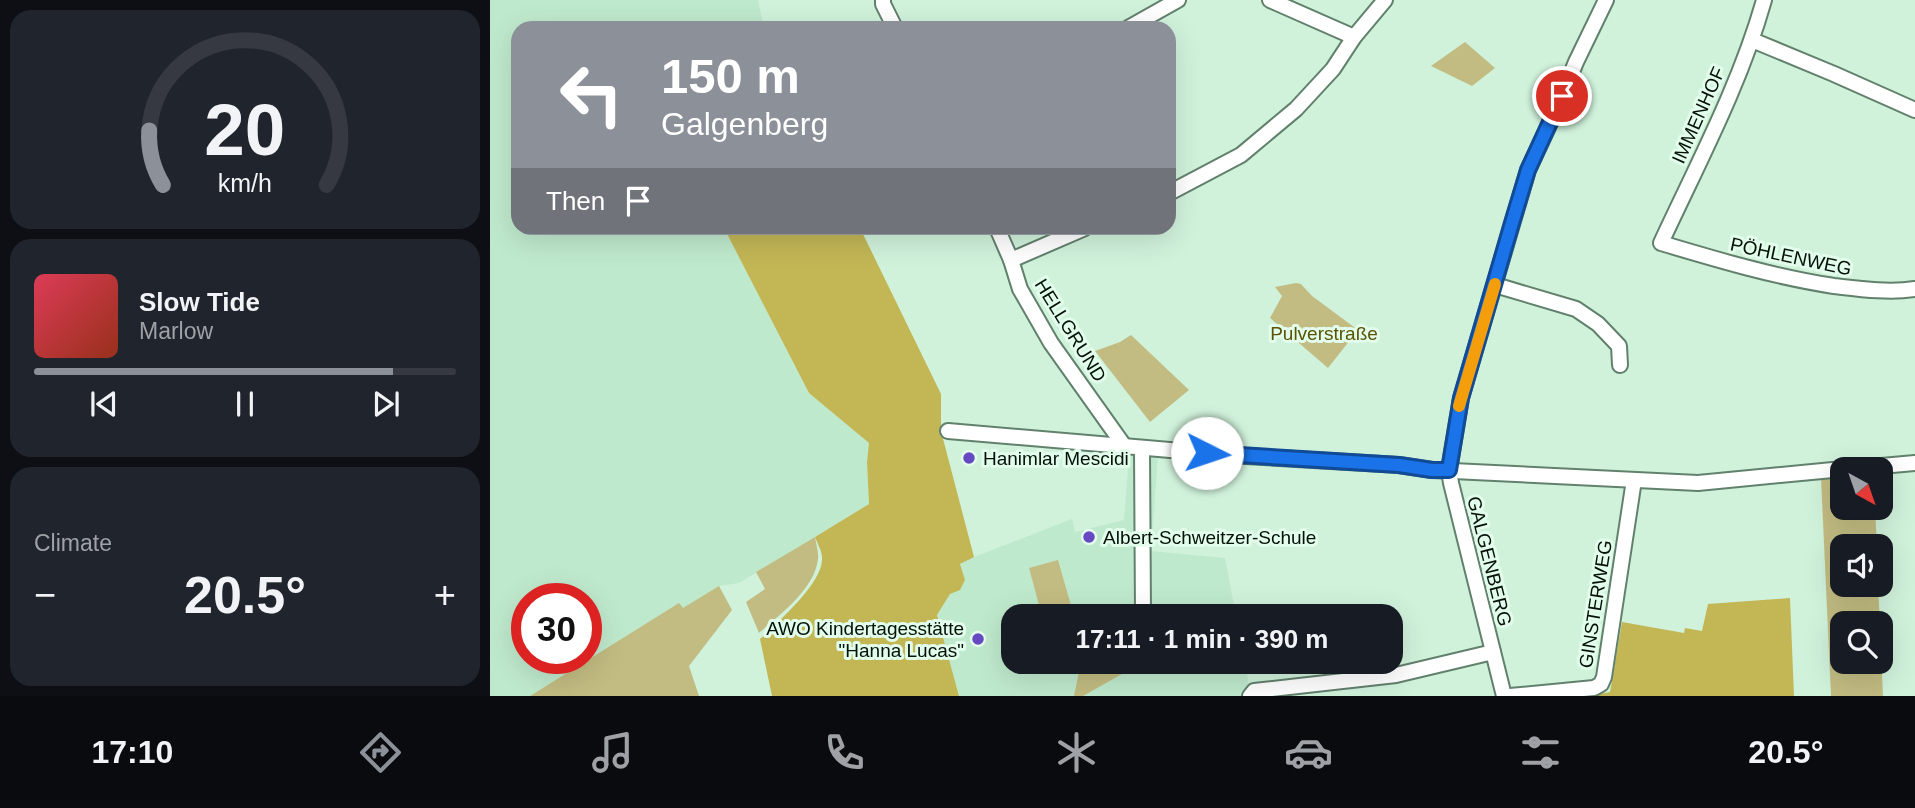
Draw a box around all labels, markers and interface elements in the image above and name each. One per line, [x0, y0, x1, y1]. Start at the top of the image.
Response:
icon: left [546, 49, 637, 140]
text: 150 m [661, 49, 800, 103]
street label: IMMENHOF [1668, 64, 1729, 167]
pin [1532, 66, 1592, 126]
icon: arrive [1543, 77, 1581, 115]
text: 20 [205, 90, 285, 171]
text: Galgenberg [661, 106, 828, 142]
text: km/h [218, 169, 272, 197]
icon: arrive [619, 182, 657, 220]
text: Then [546, 186, 605, 216]
street label: PÖHLENWEG [1728, 233, 1853, 280]
street label: HELLGRUND [1031, 275, 1111, 386]
text: Slow Tide [139, 287, 260, 317]
text: Marlow [139, 318, 213, 344]
park label: Pulverstraße [1270, 323, 1378, 344]
icon: previous [85, 385, 123, 423]
icon: pause [226, 385, 264, 423]
icon: next [367, 385, 405, 423]
position arrow [1170, 416, 1244, 490]
place label: Hanimlar Mescidi [983, 448, 1129, 469]
marker: Hanimlar Mescidi [961, 450, 977, 466]
north arrow [1830, 457, 1894, 520]
map controls [1830, 457, 1893, 674]
street label: GALGENBERG [1463, 494, 1516, 628]
place label: Albert-Schweitzer-Schule [1103, 527, 1316, 548]
marker: Albert-Schweitzer-Schule [1081, 529, 1097, 545]
text: Climate [34, 530, 112, 556]
button: sound [1830, 534, 1893, 597]
street label: GINSTERWEG [1575, 538, 1616, 670]
text: 20.5° [184, 566, 306, 624]
text: − [34, 574, 56, 616]
text: + [434, 574, 456, 616]
speed limit sign: 30 [511, 583, 602, 674]
button: search [1830, 611, 1893, 674]
place label: AWO Kindertagesstätte "Hanna Lucas" [766, 618, 964, 661]
text: 17:11 · 1 min · 390 m [1076, 624, 1328, 654]
marker: AWO Kindertagesstätte "Hanna Lucas" [970, 631, 986, 647]
icon: directions [356, 728, 405, 777]
icon: music [588, 728, 637, 777]
icon: phone [820, 728, 869, 777]
icon: climate [1052, 728, 1101, 777]
icon: car [1284, 728, 1333, 777]
icon: filters [1516, 728, 1565, 777]
text: 17:10 [92, 734, 173, 770]
text: 20.5° [1748, 734, 1823, 770]

